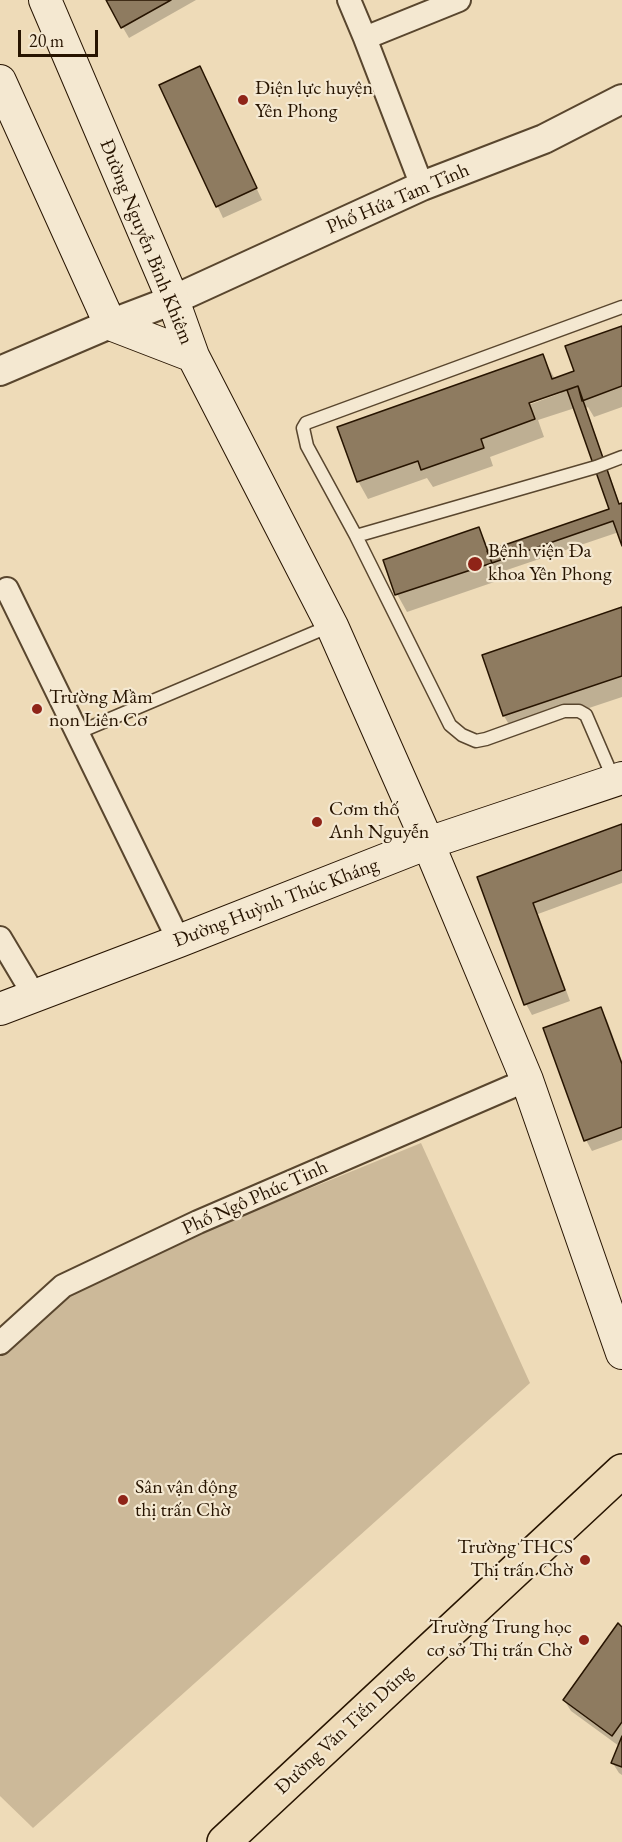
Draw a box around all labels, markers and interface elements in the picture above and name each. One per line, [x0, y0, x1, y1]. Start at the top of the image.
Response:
scale bar [21, 18, 100, 56]
text: 20 m [29, 29, 64, 52]
place label: Điện lực huyện Yên Phong [255, 77, 373, 124]
marker: Điện lực huyện Yên Phong [236, 93, 250, 107]
street label: Đường Nguyễn Bỉnh Khiêm [94, 136, 198, 348]
street label: Phố Hứa Tam Tỉnh [323, 158, 473, 240]
place label: Bệnh viện Đa khoa Yên Phong [488, 540, 612, 587]
marker: Bệnh viện Đa khoa Yên Phong [466, 555, 484, 573]
place label: Trường Mầm non Liên Cơ [49, 686, 153, 733]
marker: Trường Mầm non Liên Cơ [30, 702, 44, 716]
place label: Cơm thố Anh Nguyễn [329, 798, 429, 845]
marker: Cơm thố Anh Nguyễn [310, 815, 324, 829]
street label: Đường Huỳnh Thúc Kháng [170, 853, 382, 953]
street label: Phố Ngô Phúc Tinh [178, 1155, 332, 1241]
place label: Sân vận động thị trấn Chờ [135, 1476, 237, 1523]
marker: Sân vận động thị trấn Chờ [116, 1493, 130, 1507]
place label: Trường THCS Thị trấn Chờ [457, 1536, 573, 1583]
marker: Trường THCS Thị trấn Chờ [578, 1553, 592, 1567]
place label: Trường Trung học cơ sở Thị trấn Chờ [427, 1616, 572, 1663]
marker: Trường Trung học cơ sở Thị trấn Chờ [577, 1633, 591, 1647]
street label: Đường Văn Tiến Dũng [270, 1660, 418, 1800]

